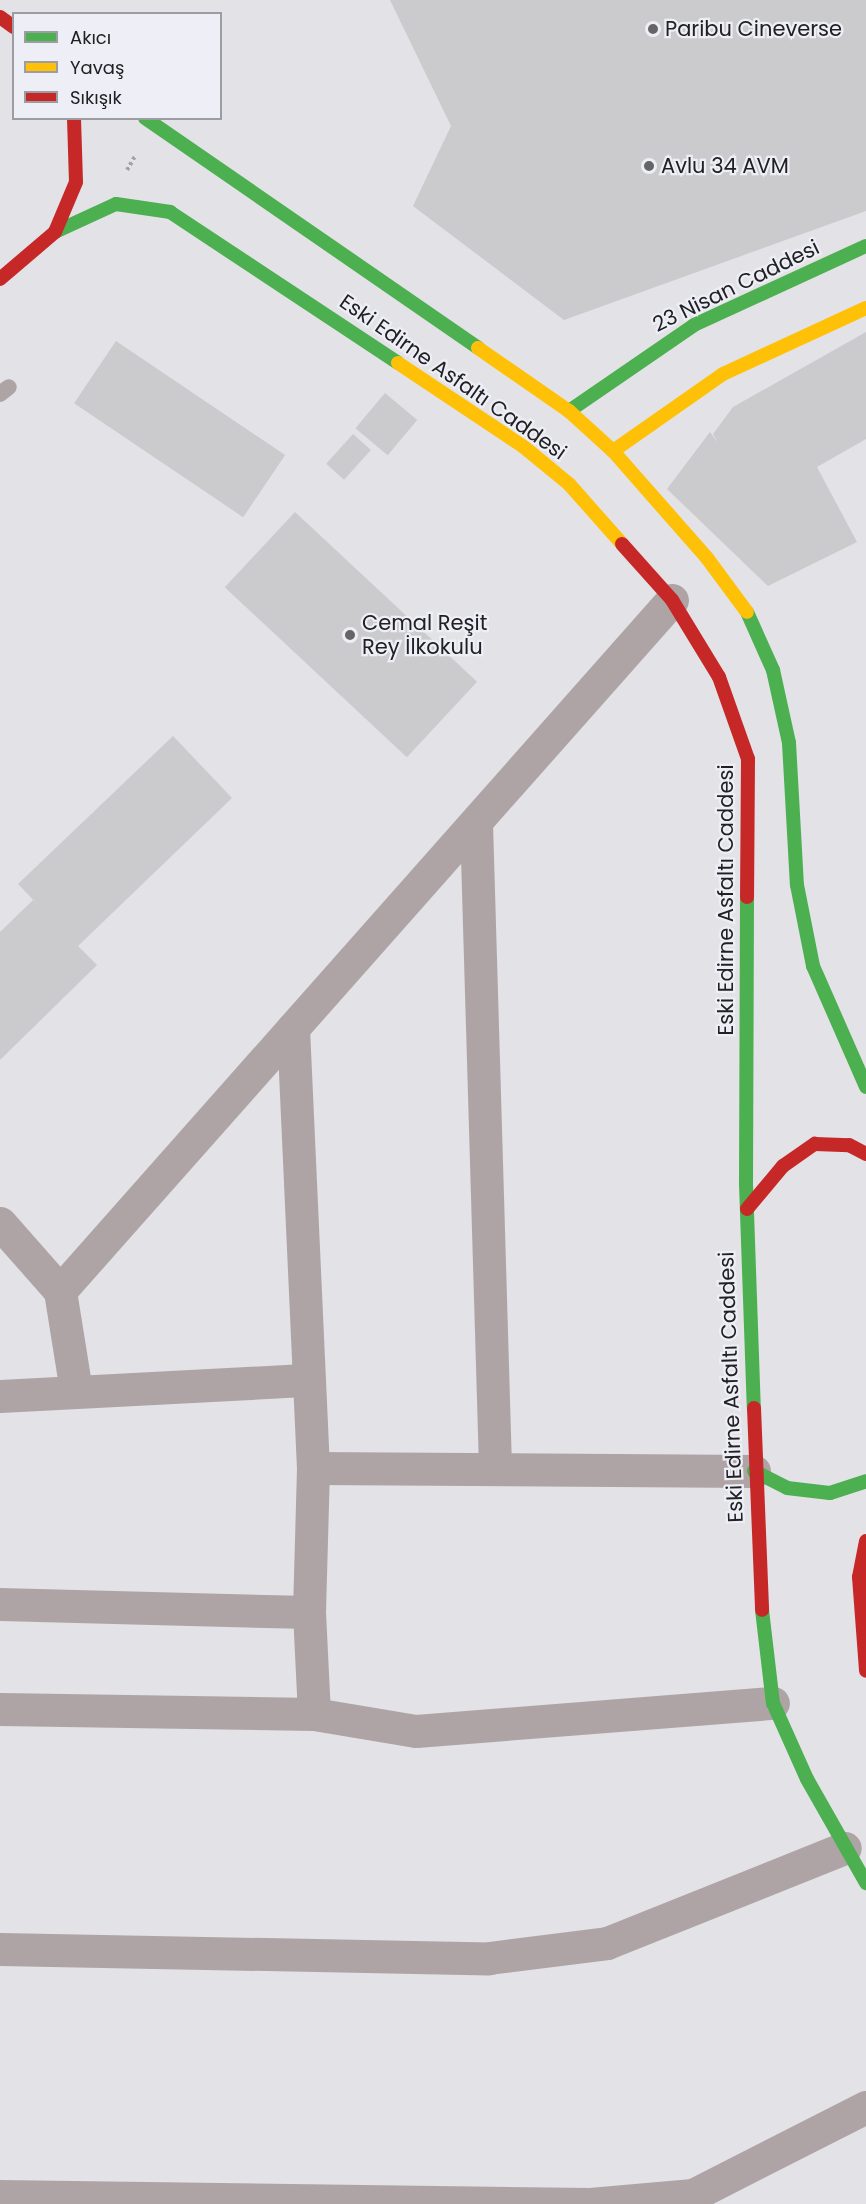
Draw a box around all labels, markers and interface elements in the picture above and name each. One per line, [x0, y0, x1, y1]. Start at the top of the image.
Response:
legend [12, 12, 222, 120]
place label: Paribu Cineverse [665, 16, 842, 42]
marker: Paribu Cineverse [646, 22, 660, 36]
text: Akıcı [70, 25, 111, 50]
text: Yavaş [70, 55, 124, 80]
text: Sıkışık [70, 85, 122, 110]
place label: Avlu 34 AVM [661, 153, 789, 179]
marker: Avlu 34 AVM [642, 159, 656, 173]
street label: 23 Nisan Caddesi [649, 235, 823, 337]
street label: Eski Edirne Asfaltı Caddesi [335, 289, 571, 465]
place label: Cemal Reşit Rey İlkokulu [362, 610, 487, 660]
marker: Cemal Reşit Rey İlkokulu [343, 628, 357, 642]
street label: Eski Edirne Asfaltı Caddesi [713, 764, 739, 1036]
street label: Eski Edirne Asfaltı Caddesi [714, 1251, 748, 1523]

